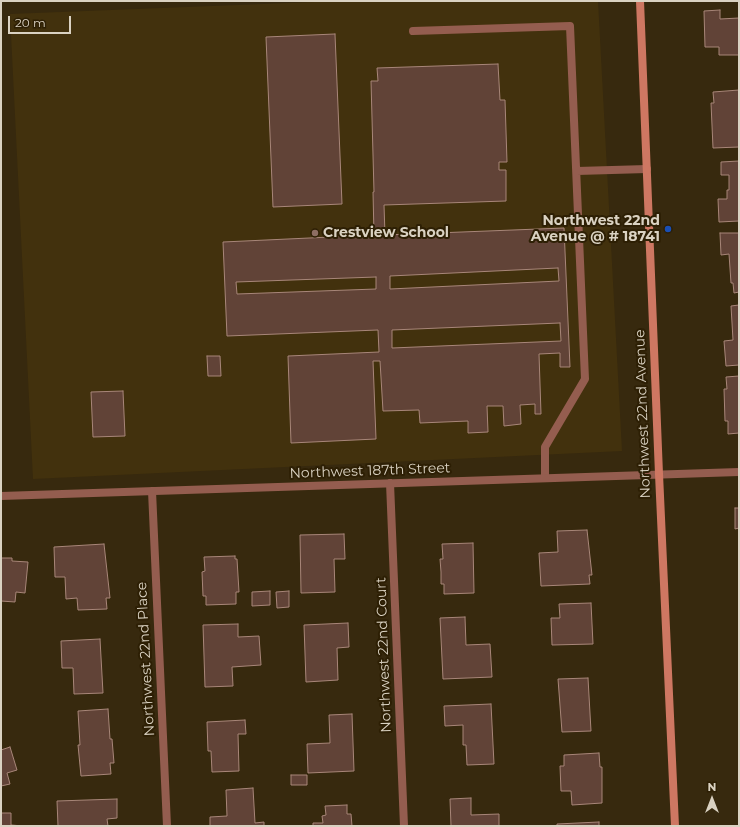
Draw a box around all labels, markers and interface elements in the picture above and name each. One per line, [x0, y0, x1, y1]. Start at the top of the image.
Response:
scale bar [10, 8, 73, 34]
text: 20 m [15, 15, 46, 30]
place label: Northwest 22nd Avenue @ # 18741 [531, 213, 660, 246]
marker: Northwest 22nd Avenue @ # 18741 [663, 224, 673, 234]
place label: Crestview School [323, 225, 449, 241]
marker: Crestview School [310, 228, 320, 238]
street label: Northwest 22nd Avenue [632, 329, 654, 499]
street label: Northwest 187th Street [289, 460, 451, 482]
street label: Northwest 22nd Court [373, 577, 395, 733]
street label: Northwest 22nd Place [134, 581, 158, 737]
north arrow [692, 779, 732, 819]
text: N [708, 780, 716, 794]

